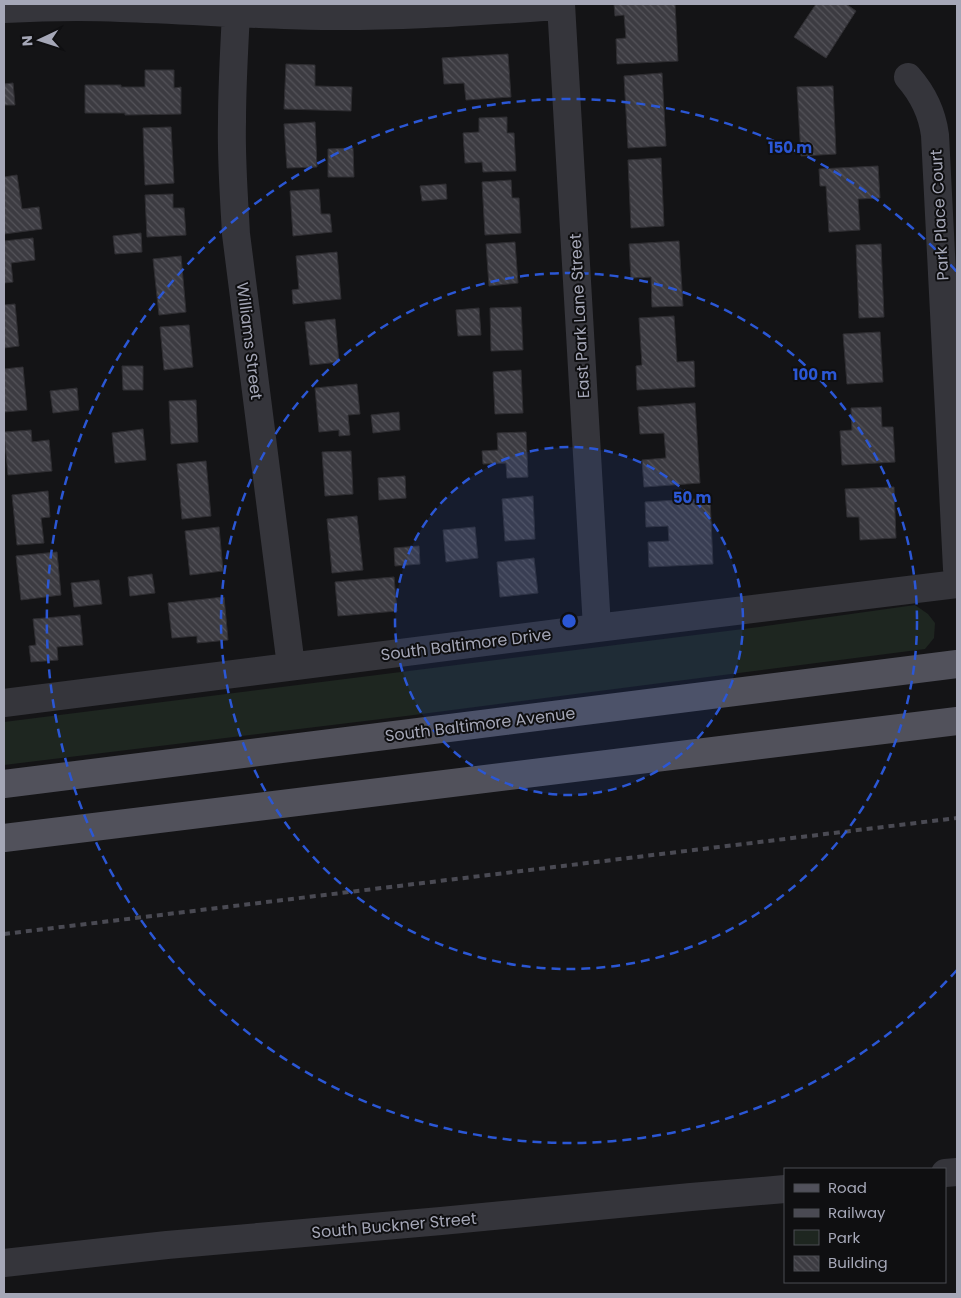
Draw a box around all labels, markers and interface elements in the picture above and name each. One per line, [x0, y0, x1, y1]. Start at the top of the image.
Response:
north arrow [15, 15, 65, 65]
text: N [17, 35, 37, 47]
text: 150 m [768, 137, 812, 158]
street label: Park Place Court [925, 149, 954, 281]
street label: East Park Lane Street [564, 233, 595, 399]
street label: Williams Street [231, 281, 268, 401]
text: 100 m [793, 364, 837, 385]
text: 50 m [673, 487, 711, 508]
centre of rings [560, 612, 578, 630]
street label: South Baltimore Drive [380, 623, 553, 666]
street label: South Baltimore Avenue [384, 701, 577, 748]
legend [784, 1168, 946, 1283]
text: Road [828, 1177, 867, 1198]
text: Railway [828, 1202, 886, 1223]
street label: South Buckner Street [311, 1207, 478, 1244]
text: Park [828, 1227, 860, 1248]
text: Building [828, 1252, 888, 1273]

